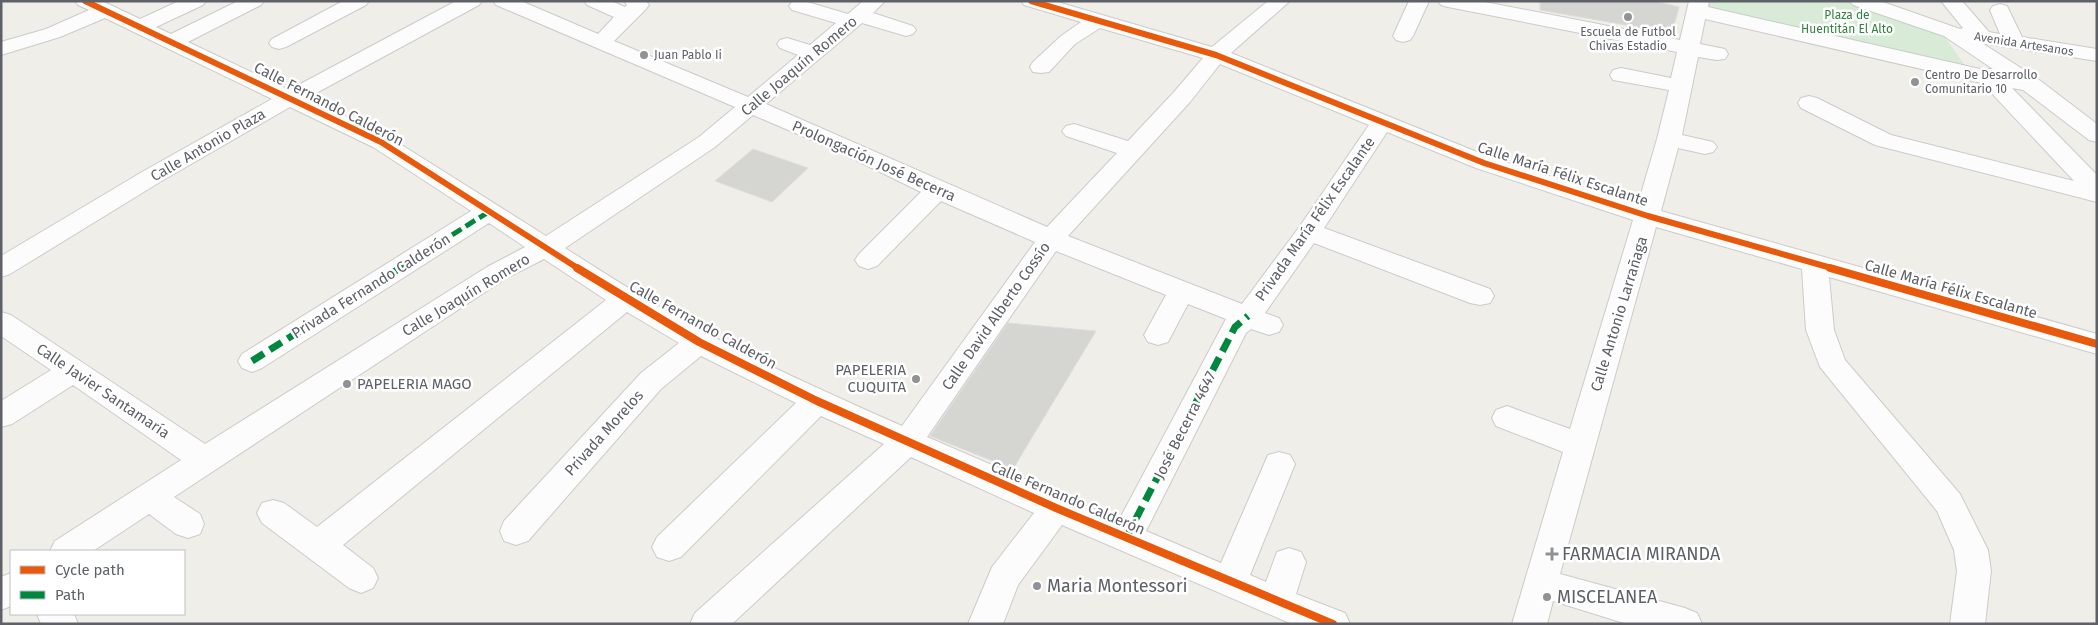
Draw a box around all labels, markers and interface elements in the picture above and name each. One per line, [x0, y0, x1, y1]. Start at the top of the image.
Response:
park label: Plaza de Huentitán El Alto [1801, 8, 1893, 36]
marker: Escuela de Futbol Chivas Estadio [1622, 11, 1634, 23]
street label: Calle Joaquín Romero [737, 12, 861, 120]
place label: Escuela de Futbol Chivas Estadio [1580, 25, 1676, 53]
street label: Avenida Artesanos [1973, 29, 2075, 59]
place label: Juan Pablo Ii [654, 48, 722, 62]
marker: Juan Pablo Ii [638, 49, 650, 61]
street label: Calle Fernando Calderón [251, 58, 407, 150]
place label: Centro De Desarrollo Comunitario 10 [1925, 68, 2037, 96]
marker: Centro De Desarrollo Comunitario 10 [1909, 76, 1921, 88]
street label: Calle Antonio Plaza [147, 105, 269, 185]
street label: Prolongación José Becerra [789, 117, 959, 205]
street label: Privada María Félix Escalante [1251, 133, 1379, 305]
street label: Calle María Félix Escalante [1475, 138, 1651, 210]
street label: Privada Fernando Calderón [288, 230, 454, 342]
street label: Calle Antonio Larrañaga [1587, 234, 1651, 394]
street label: Calle David Alberto Cossío [938, 238, 1054, 394]
street label: Calle Joaquín Romero [399, 250, 533, 340]
street label: Calle María Félix Escalante [1863, 256, 2039, 322]
street label: Calle Fernando Calderón [626, 277, 780, 373]
street label: Calle Javier Santamaría [33, 340, 173, 442]
place label: PAPELERIA CUQUITA [835, 361, 906, 396]
street label: José Becerra 4647 [1150, 368, 1220, 482]
marker: PAPELERIA CUQUITA [910, 373, 922, 385]
place label: PAPELERIA MAGO [357, 375, 472, 393]
marker: PAPELERIA MAGO [341, 378, 353, 390]
street label: Privada Morelos [561, 387, 647, 479]
street label: Calle Fernando Calderón [988, 457, 1148, 539]
place label: FARMACIA MIRANDA [1562, 543, 1721, 565]
marker: FARMACIA MIRANDA [1546, 548, 1558, 560]
legend [10, 550, 185, 615]
text: Cycle path [55, 561, 125, 579]
place label: Maria Montessori [1047, 575, 1188, 597]
marker: Maria Montessori [1031, 580, 1043, 592]
text: Path [55, 586, 85, 604]
place label: MISCELANEA [1557, 586, 1658, 608]
marker: MISCELANEA [1541, 591, 1553, 603]

